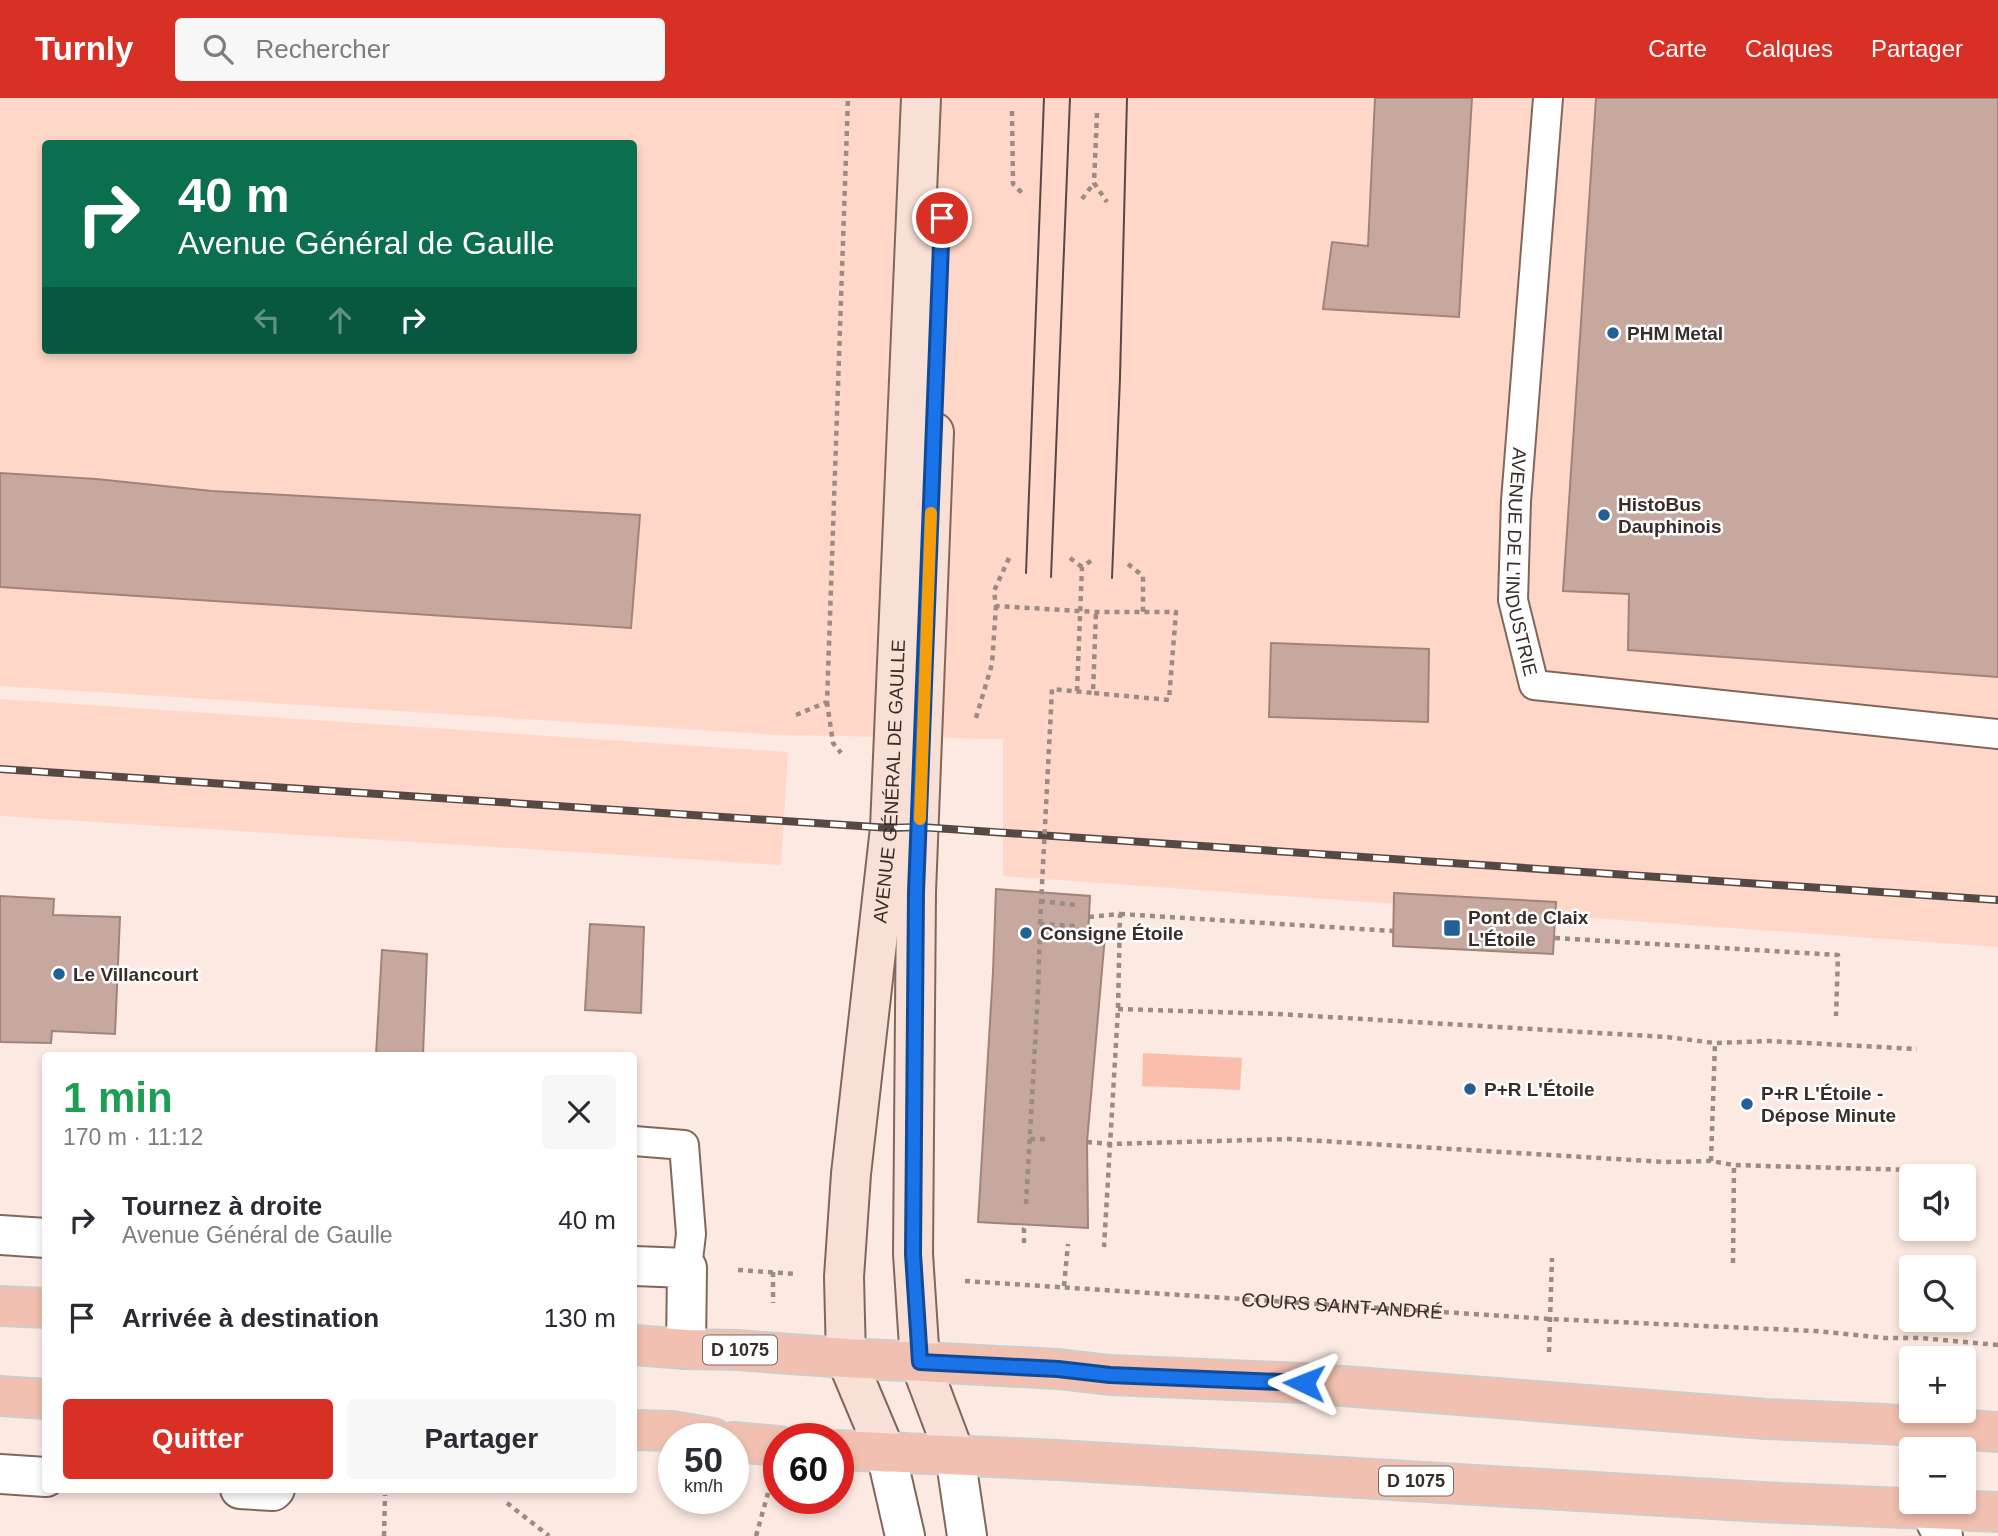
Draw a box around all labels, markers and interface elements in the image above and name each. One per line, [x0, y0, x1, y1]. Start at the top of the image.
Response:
search box [175, 18, 665, 81]
text: Turnly [35, 30, 133, 67]
icon: search [199, 30, 237, 68]
text: Rechercher [255, 34, 390, 64]
text: Carte [1648, 35, 1707, 62]
text: Calques [1745, 35, 1833, 62]
text: Partager [1871, 35, 1963, 62]
icon: right [63, 168, 154, 259]
text: 40 m [178, 168, 290, 222]
pin [912, 188, 972, 248]
icon: arrive [923, 199, 961, 237]
text: Avenue Général de Gaulle [178, 225, 555, 261]
icon: left [248, 301, 286, 339]
icon: ahead [321, 301, 359, 339]
icon: right [394, 301, 432, 339]
place label: PHM Metal [1627, 323, 1723, 344]
marker: PHM Metal [1605, 325, 1621, 341]
street label: AVENUE DE L'INDUSTRIE [1501, 447, 1542, 678]
place label: HistoBus Dauphinois [1618, 494, 1721, 537]
marker: HistoBus Dauphinois [1596, 507, 1612, 523]
street label: AVENUE GÉNÉRAL DE GAULLE [869, 639, 908, 924]
place label: Pont de Claix L'Étoile [1468, 907, 1589, 950]
marker: Pont de Claix L'Étoile [1442, 918, 1462, 938]
place label: Consigne Étoile [1040, 923, 1184, 944]
marker: Consigne Étoile [1018, 925, 1034, 941]
place label: Le Villancourt [73, 964, 199, 985]
marker: Le Villancourt [51, 966, 67, 982]
text: 1 min [63, 1074, 173, 1121]
button: close [542, 1075, 616, 1149]
place label: P+R L'Étoile [1484, 1079, 1595, 1100]
marker: P+R L'Étoile [1462, 1081, 1478, 1097]
place label: P+R L'Étoile - Dépose Minute [1761, 1083, 1896, 1126]
marker: P+R L'Étoile - Dépose Minute [1739, 1096, 1755, 1112]
text: 170 m · 11:12 [63, 1124, 203, 1150]
map controls [1899, 1164, 1976, 1514]
button: sound [1899, 1164, 1976, 1241]
text: Tournez à droite [122, 1191, 322, 1221]
icon: right [63, 1201, 101, 1239]
text: 40 m [558, 1205, 616, 1235]
text: Avenue Général de Gaulle [122, 1222, 393, 1248]
button: search [1899, 1255, 1976, 1332]
street label: COURS SAINT-ANDRÉ [1241, 1288, 1444, 1323]
icon: arrive [63, 1299, 101, 1337]
text: Arrivée à destination [122, 1303, 379, 1333]
text: 130 m [544, 1303, 616, 1333]
road number: D 1075 [703, 1336, 777, 1364]
position arrow [1267, 1346, 1341, 1420]
button: + [1899, 1346, 1976, 1423]
button: Quitter [63, 1399, 333, 1479]
button: Partager [347, 1399, 616, 1479]
speed limit sign: 60 [763, 1423, 854, 1514]
button: − [1899, 1437, 1976, 1514]
text: 50 [684, 1440, 723, 1479]
road number: D 1075 [1379, 1466, 1453, 1496]
text: km/h [684, 1476, 723, 1496]

